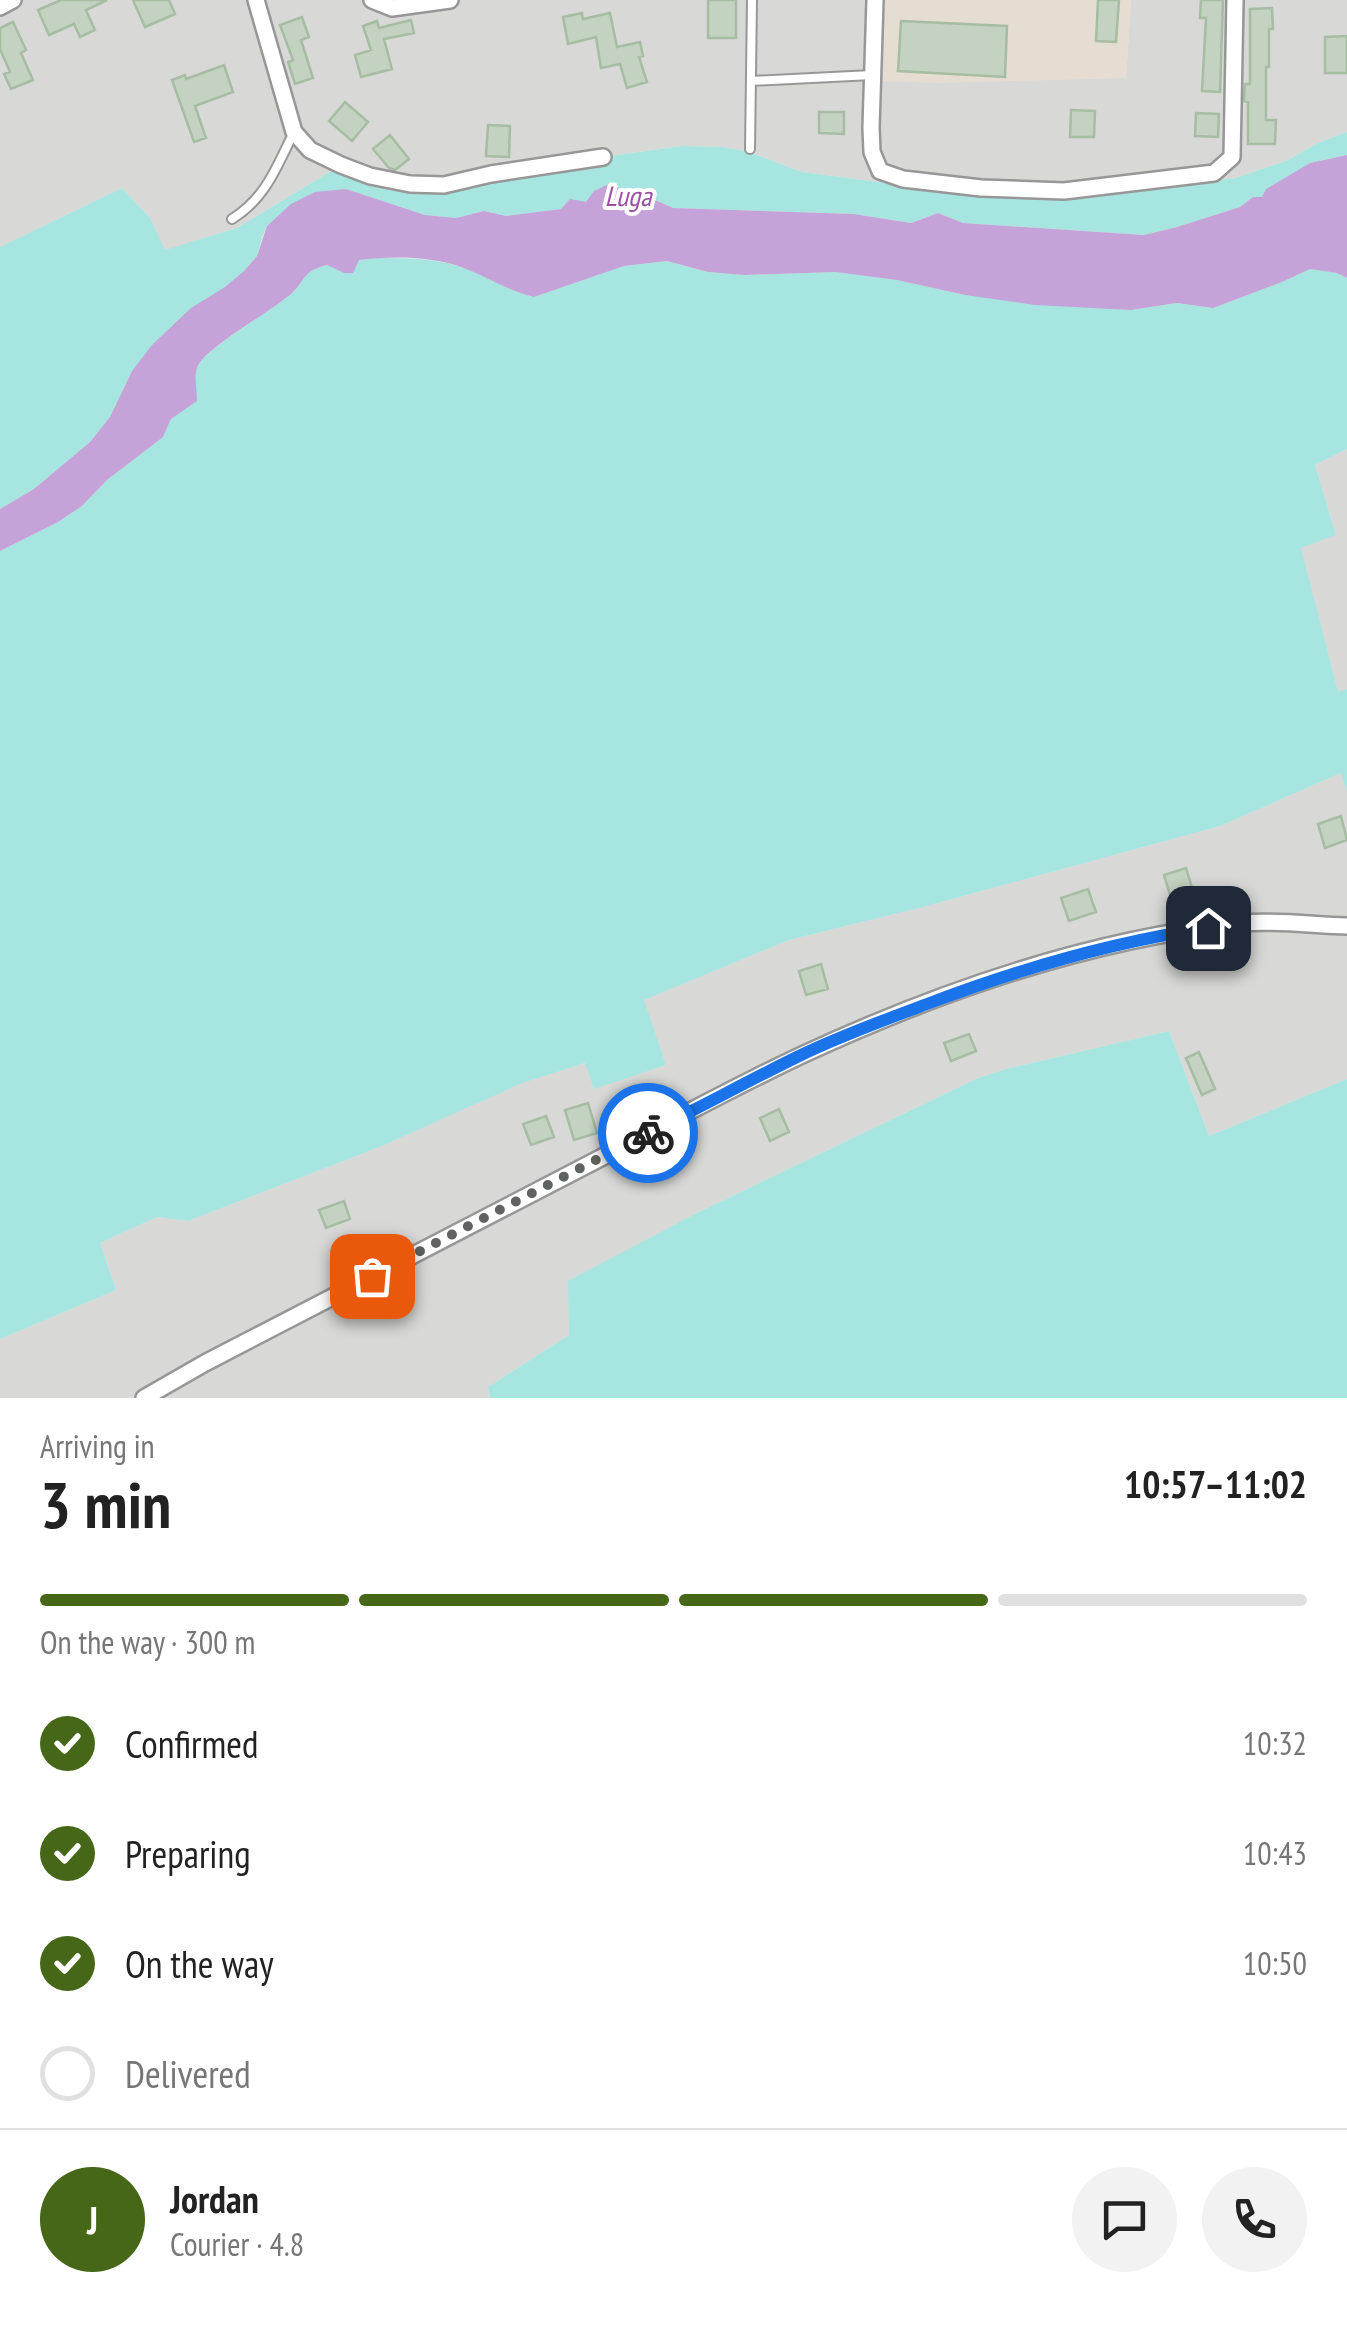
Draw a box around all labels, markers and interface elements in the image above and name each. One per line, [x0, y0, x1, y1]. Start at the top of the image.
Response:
water label: Luga [605, 177, 653, 214]
pin [1166, 886, 1251, 971]
icon: home [1181, 901, 1236, 956]
courier [598, 1083, 698, 1183]
icon: bike [621, 1106, 676, 1161]
pin [330, 1234, 415, 1319]
icon: bag [345, 1249, 400, 1304]
text: Arriving in [40, 1425, 155, 1467]
text: 10:57–11:02 [1124, 1459, 1307, 1508]
text: 3 min [40, 1462, 171, 1546]
text: On the way · 300 m [40, 1621, 255, 1663]
icon: check [40, 1716, 95, 1771]
text: Confirmed [125, 1719, 258, 1768]
text: 10:32 [1243, 1722, 1307, 1764]
icon: check [40, 1826, 95, 1881]
text: Preparing [125, 1829, 251, 1878]
text: 10:43 [1243, 1832, 1307, 1874]
icon: check [40, 1936, 95, 1991]
text: On the way [125, 1939, 273, 1988]
text: 10:50 [1243, 1942, 1307, 1984]
text: Delivered [125, 2049, 251, 2098]
button: chat [1072, 2167, 1177, 2272]
button: phone [1202, 2167, 1307, 2272]
text: Jordan [170, 2174, 259, 2223]
text: J [87, 2195, 98, 2244]
text: Courier · 4.8 [170, 2223, 304, 2265]

